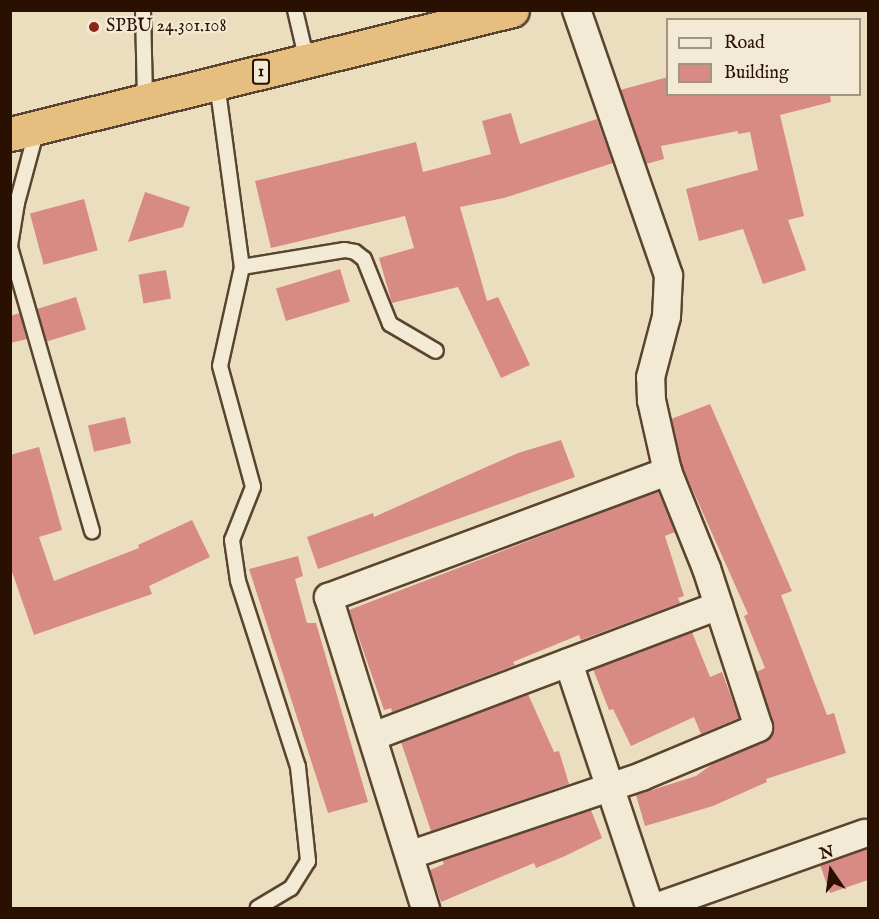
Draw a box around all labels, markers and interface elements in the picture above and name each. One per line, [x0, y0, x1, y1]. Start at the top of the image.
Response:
place label: SPBU 24.301.108 [106, 16, 226, 38]
legend [666, 18, 861, 96]
marker: SPBU 24.301.108 [87, 20, 101, 34]
text: Road [724, 32, 765, 55]
road number: 1 [252, 59, 270, 85]
text: Building [724, 62, 789, 85]
north arrow [801, 841, 861, 901]
text: N [818, 842, 836, 865]

